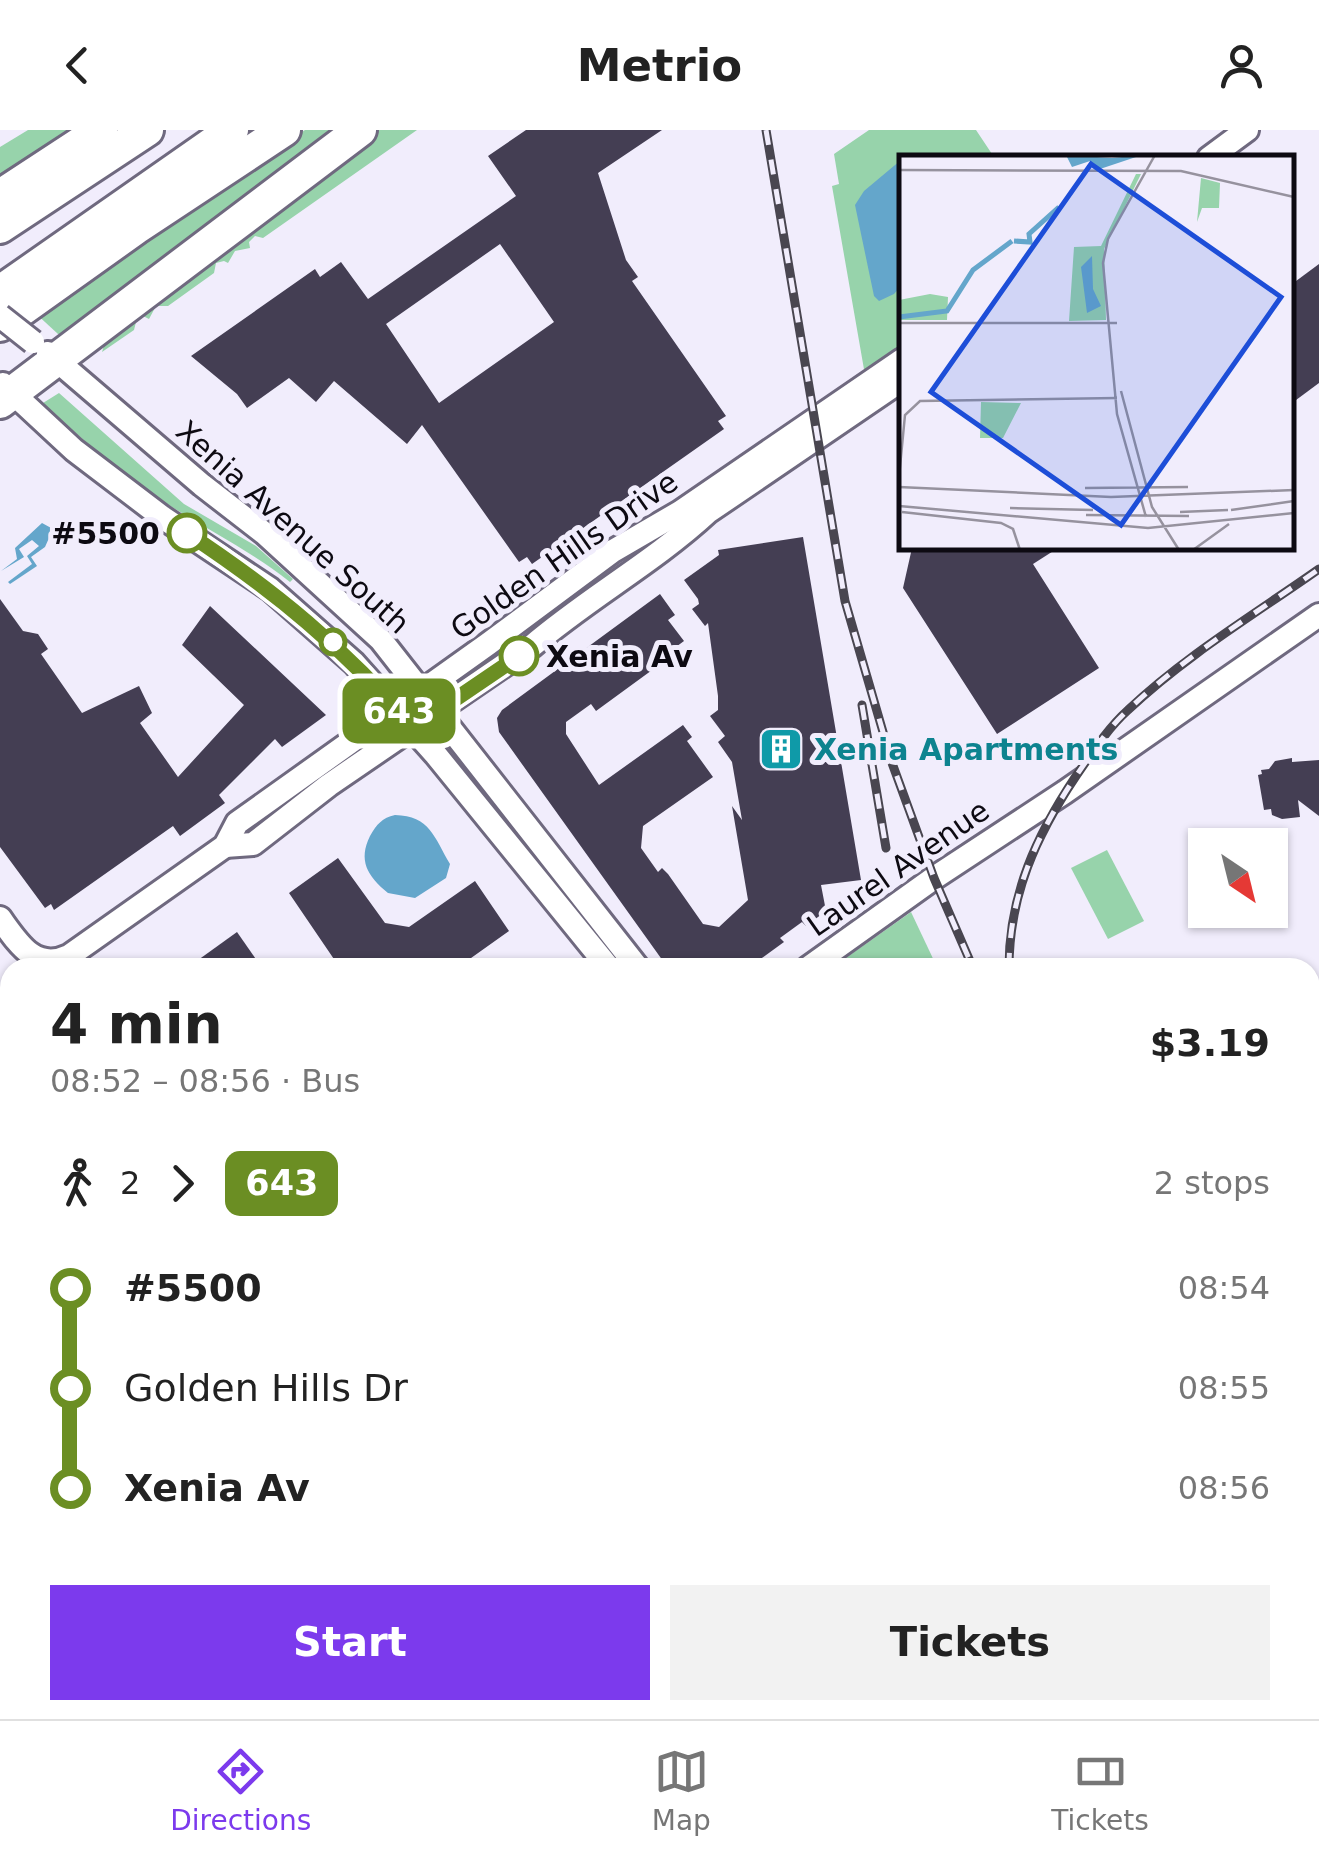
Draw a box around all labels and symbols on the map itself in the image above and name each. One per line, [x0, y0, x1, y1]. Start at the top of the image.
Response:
inset map [899, 155, 1294, 550]
street label: Xenia Avenue South [169, 413, 417, 641]
street label: Golden Hills Drive [444, 464, 684, 646]
marker: #5500 [168, 514, 206, 552]
place label: #5500 [51, 516, 160, 551]
unlabelled marker [320, 629, 346, 655]
marker: Xenia Av [500, 637, 538, 675]
place label: Xenia Av [546, 639, 693, 674]
line badge: 643 [342, 678, 456, 744]
building icon: Xenia Apartments [758, 726, 804, 772]
place label: Xenia Apartments [814, 732, 1118, 767]
street label: Laurel Avenue [800, 792, 996, 944]
north arrow [1188, 828, 1288, 928]

